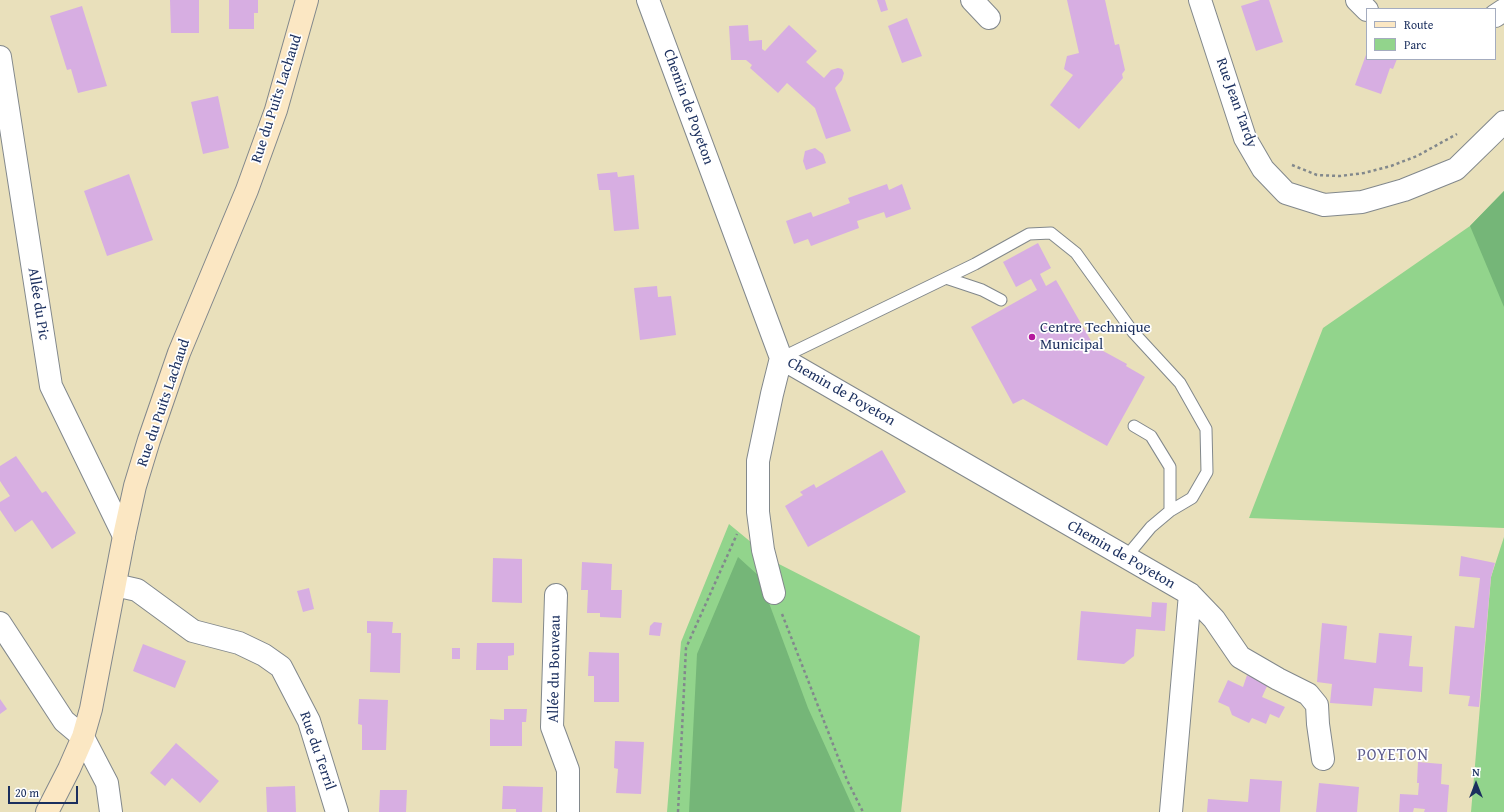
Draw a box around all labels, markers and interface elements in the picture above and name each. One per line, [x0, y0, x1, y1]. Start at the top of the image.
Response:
legend [1366, 8, 1496, 60]
text: Route [1404, 16, 1433, 33]
street label: Rue du Puits Lachaud [248, 33, 306, 165]
text: Parc [1404, 36, 1426, 53]
street label: Chemin de Poyeton [659, 47, 717, 167]
street label: Rue Jean Tardy [1211, 56, 1261, 150]
street label: Allée du Pic [23, 266, 53, 342]
place label: Centre Technique Municipal [1040, 319, 1151, 354]
marker: Centre Technique Municipal [1027, 332, 1037, 342]
street label: Rue du Puits Lachaud [134, 337, 194, 469]
street label: Chemin de Poyeton [784, 354, 898, 430]
street label: Chemin de Poyeton [1064, 517, 1178, 593]
street label: Allée du Bouveau [545, 615, 565, 723]
street label: Rue du Terril [295, 709, 339, 793]
district label: POYETON [1357, 746, 1429, 766]
north arrow [1456, 764, 1496, 804]
text: N [1472, 764, 1480, 780]
scale bar [10, 778, 80, 804]
text: 20 m [15, 784, 39, 801]

